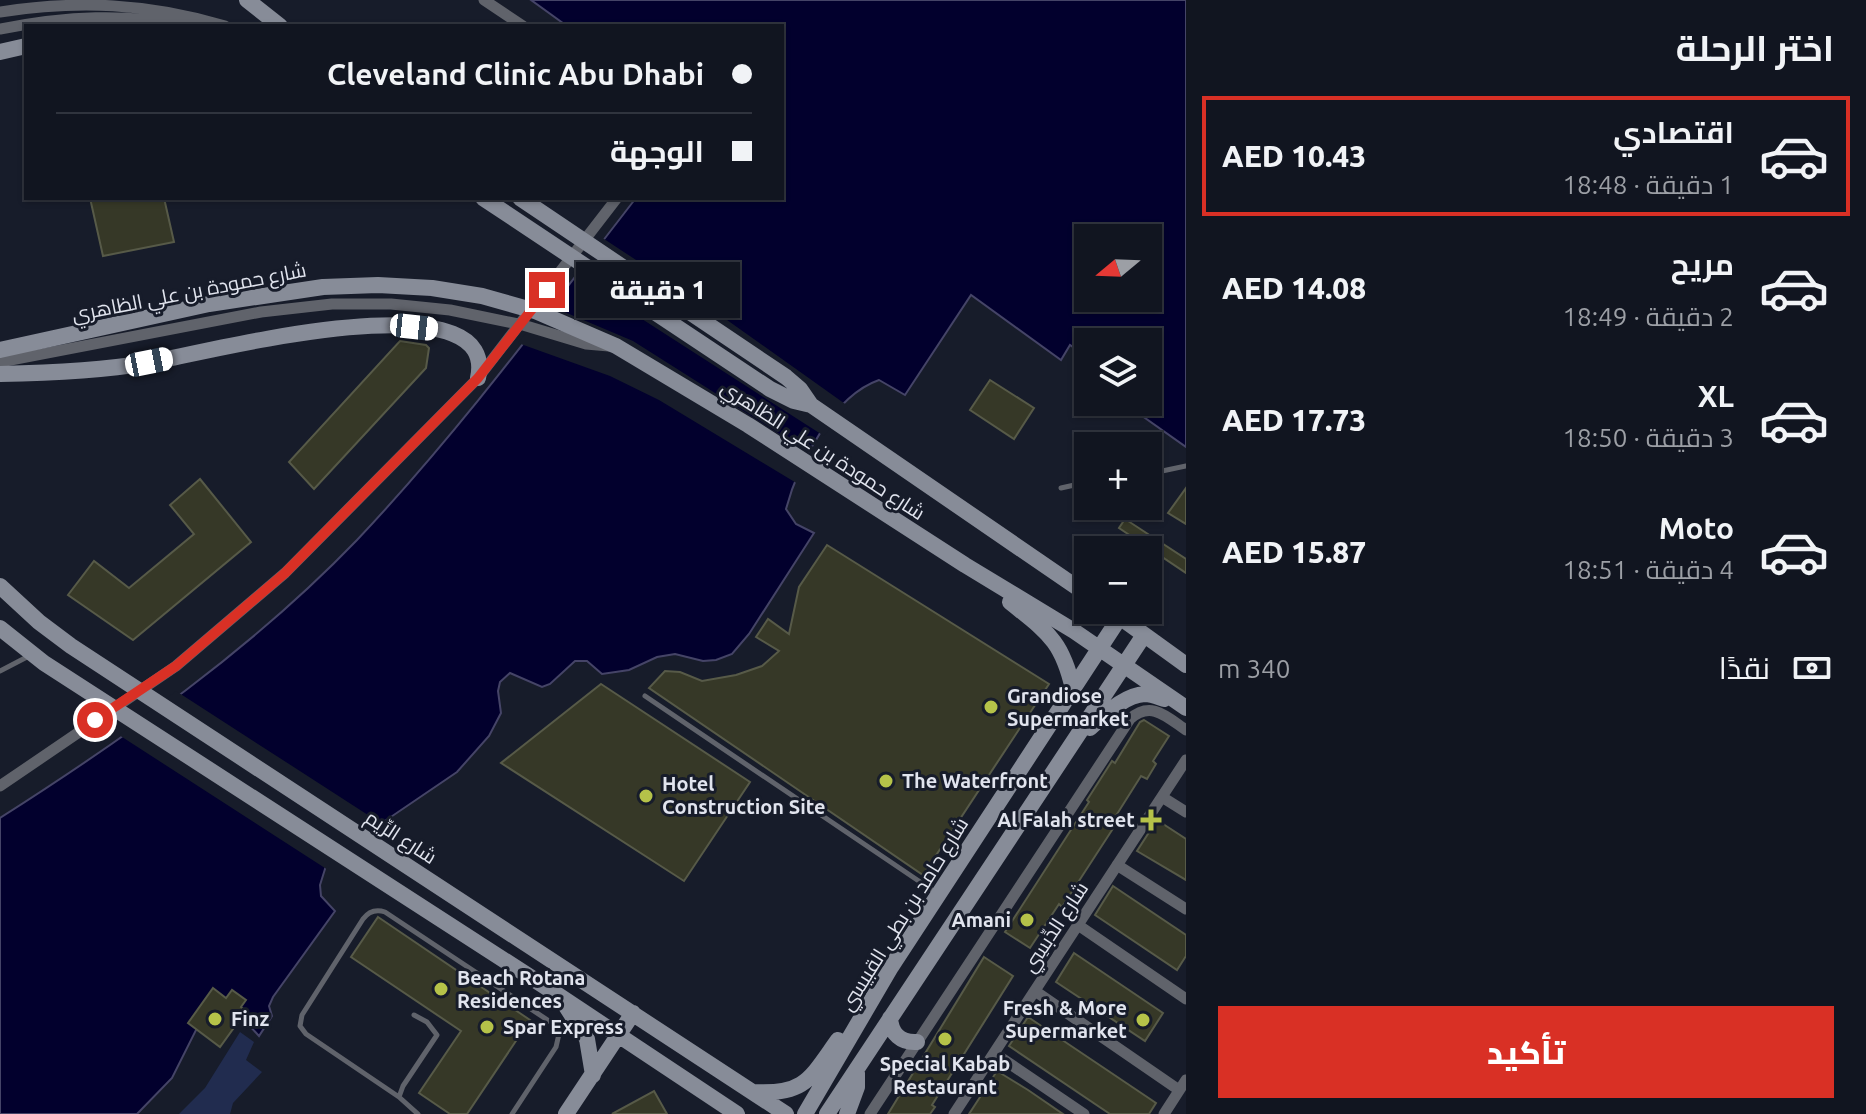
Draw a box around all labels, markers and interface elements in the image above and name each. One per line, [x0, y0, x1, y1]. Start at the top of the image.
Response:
text: اختر الرحلة [1676, 27, 1834, 68]
text: Cleveland Clinic Abu Dhabi [327, 57, 704, 91]
text: اقتصادي [1613, 115, 1734, 149]
icon: car [1758, 120, 1830, 192]
text: الوجهة [610, 134, 704, 168]
text: AED 10.43 [1222, 139, 1366, 173]
text: 1 دقيقة · 18:48 [1562, 170, 1734, 199]
north arrow [1074, 224, 1162, 312]
map controls [1074, 224, 1162, 624]
text: مريح [1671, 247, 1734, 281]
icon: car [1758, 252, 1830, 324]
street label: شارع حمودة بن علي الظاهري [70, 257, 309, 330]
callout: 1 دقيقة [575, 262, 739, 318]
text: AED 14.08 [1222, 271, 1366, 305]
route end [529, 272, 565, 308]
text: 1 دقيقة [610, 275, 706, 304]
text: 2 دقيقة · 18:49 [1562, 302, 1734, 331]
car [389, 313, 439, 341]
button: layers [1074, 328, 1162, 416]
car [123, 346, 175, 378]
street label: شارع حمودة بن علي الظاهري [714, 375, 929, 528]
text: XL [1698, 379, 1734, 413]
icon: car [1758, 384, 1830, 456]
text: AED 17.73 [1222, 403, 1366, 437]
text: 3 دقيقة · 18:50 [1562, 423, 1734, 452]
button: + [1074, 432, 1162, 520]
text: Moto [1659, 511, 1734, 545]
icon: car [1758, 516, 1830, 588]
text: AED 15.87 [1222, 535, 1366, 569]
button: − [1074, 536, 1162, 624]
text: 4 دقيقة · 18:51 [1562, 555, 1734, 584]
icon: cash [1790, 646, 1834, 690]
text: نقدًا [1719, 651, 1770, 685]
text: 340 m [1218, 654, 1290, 683]
place label: Grandiose Supermarket [1007, 684, 1129, 730]
marker: Grandiose Supermarket [982, 698, 1000, 716]
route start [77, 702, 113, 738]
place label: The Waterfront [902, 769, 1048, 792]
place label: Hotel Construction Site [662, 772, 826, 818]
marker: The Waterfront [877, 772, 895, 790]
marker: Hotel Construction Site [637, 787, 655, 805]
street label: شارع الرِّيم [360, 805, 441, 871]
place label: Al Falah street [997, 808, 1135, 831]
marker: Al Falah street [1142, 811, 1160, 829]
street label: شارع حامد بن بطي القبيسي [835, 813, 977, 1017]
street label: شارع الدِّبسِي [1017, 877, 1096, 978]
place label: Amani [952, 908, 1011, 931]
marker: Amani [1018, 911, 1036, 929]
place label: Beach Rotana Residences [457, 966, 585, 1012]
marker: Beach Rotana Residences [432, 980, 450, 998]
place label: Fresh & More Supermarket [1003, 996, 1127, 1042]
button: تأكيد [1218, 1006, 1834, 1098]
place label: Finz [231, 1007, 269, 1030]
marker: Finz [206, 1010, 224, 1028]
marker: Fresh & More Supermarket [1134, 1011, 1152, 1029]
place label: Spar Express [503, 1015, 624, 1038]
marker: Spar Express [478, 1018, 496, 1036]
marker: Special Kabab Restaurant [936, 1030, 954, 1048]
place label: Special Kabab Restaurant [880, 1052, 1010, 1098]

